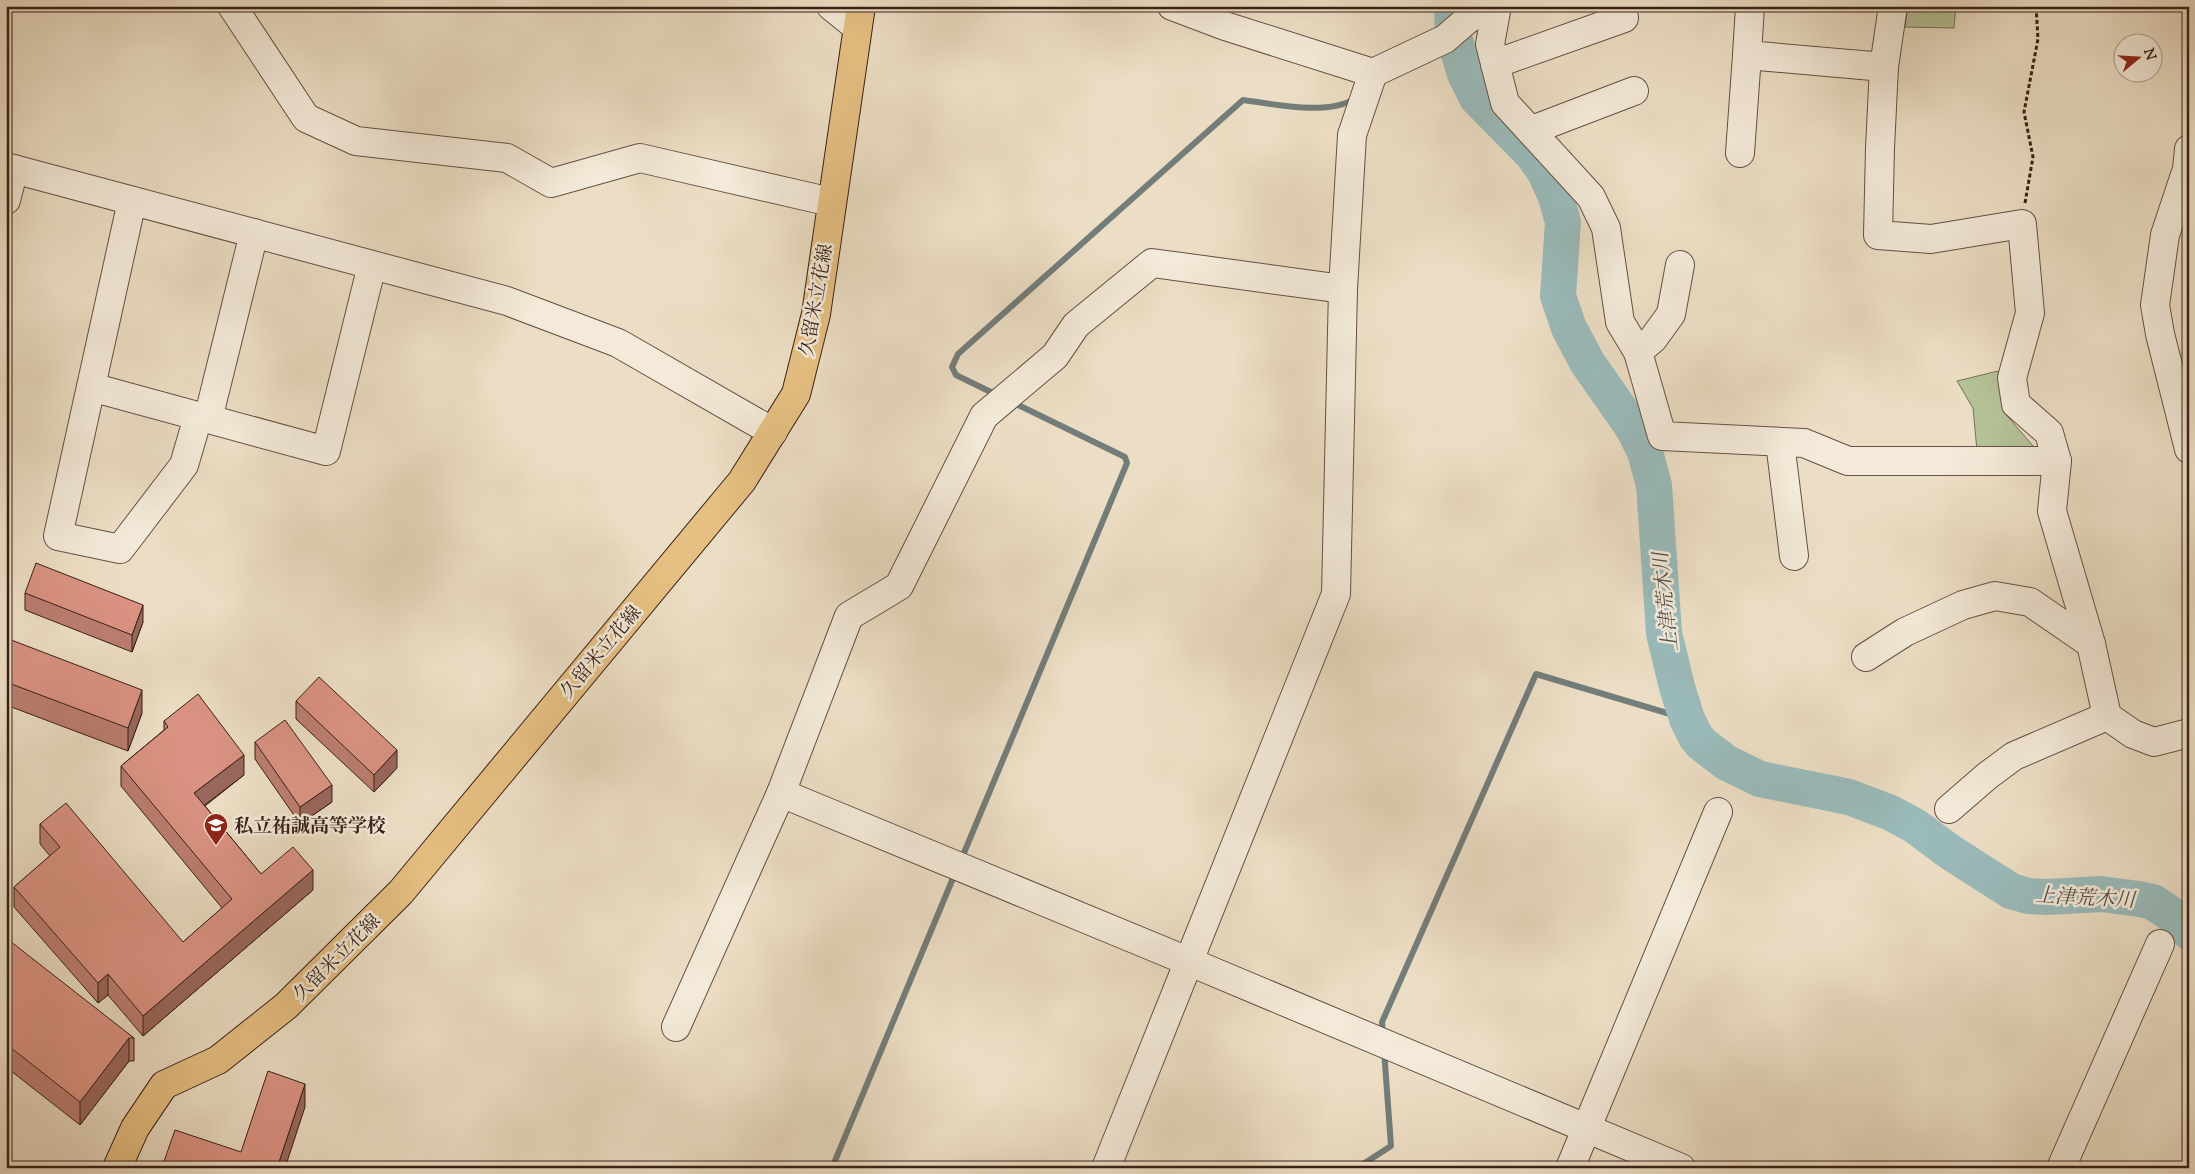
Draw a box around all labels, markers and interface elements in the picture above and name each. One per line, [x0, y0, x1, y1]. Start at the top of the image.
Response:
north arrow [2112, 32, 2162, 82]
text: N [2137, 46, 2160, 63]
street label: 久留米立花線 [794, 242, 841, 359]
water label: 上津荒木川 [1648, 549, 1687, 653]
street label: 久留米立花線 [555, 600, 649, 705]
school or university icon: 私立祐誠高等学校 [203, 812, 229, 846]
place label: 私立祐誠高等学校 [234, 814, 386, 841]
water label: 上津荒木川 [2034, 882, 2138, 917]
street label: 久留米立花線 [288, 909, 388, 1009]

